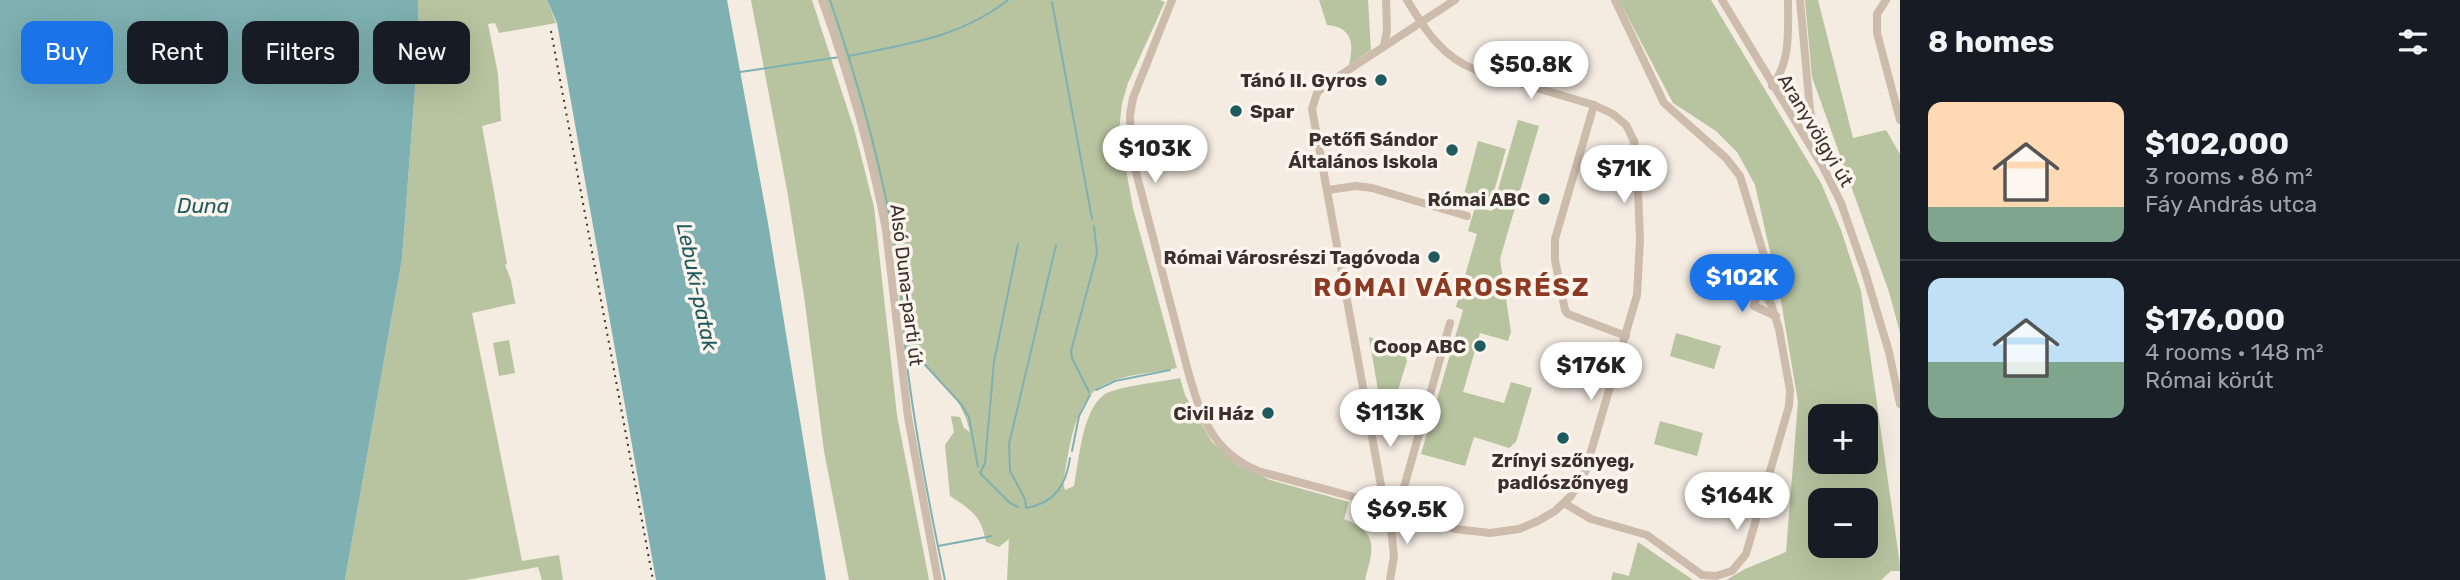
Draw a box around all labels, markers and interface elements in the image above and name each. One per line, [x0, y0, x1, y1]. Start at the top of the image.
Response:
chip: Buy [21, 21, 113, 84]
chip: Rent [127, 21, 228, 84]
chip: Filters [242, 21, 359, 84]
chip: New [373, 21, 470, 84]
icon: filters [2394, 23, 2432, 61]
text: 8 homes [1928, 24, 2054, 60]
pin: $50.8K [1474, 42, 1588, 101]
text: $50.8K [1490, 50, 1572, 78]
place label: Tánó II. Gyros [1240, 69, 1367, 92]
street label: Aranyvölgyi út [1773, 70, 1859, 191]
marker: Tánó II. Gyros [1373, 72, 1389, 88]
place label: Spar [1250, 100, 1295, 123]
marker: Spar [1228, 103, 1244, 119]
pin: $103K [1106, 125, 1204, 185]
text: $102,000 [2145, 126, 2289, 162]
place label: Petőfi Sándor Általános Iskola [1288, 128, 1438, 173]
icon: home [1984, 130, 2068, 214]
text: $103K [1119, 134, 1191, 162]
marker: Petőfi Sándor Általános Iskola [1444, 142, 1460, 158]
pin: $71K [1583, 146, 1665, 205]
text: $71K [1596, 154, 1652, 182]
text: 3 rooms · 86 m² [2145, 162, 2313, 190]
place label: Római ABC [1427, 188, 1530, 211]
text: Fáy András utca [2145, 190, 2317, 218]
marker: Római ABC [1536, 191, 1552, 207]
water label: Duna [177, 193, 229, 218]
street label: Alsó Duna-parti út [885, 203, 928, 368]
water label: Lebuki-patak [672, 221, 724, 354]
place label: Római Városrészi Tagóvoda [1163, 246, 1420, 269]
marker: Római Városrészi Tagóvoda [1426, 249, 1442, 265]
pin: $102K [1693, 254, 1791, 314]
text: $102K [1706, 263, 1778, 291]
district label: RÓMAI VÁROSRÉSZ [1313, 271, 1591, 303]
text: $176,000 [2145, 302, 2285, 338]
icon: home [1984, 306, 2068, 390]
place label: Coop ABC [1374, 335, 1466, 358]
marker: Coop ABC [1472, 338, 1488, 354]
text: 4 rooms · 148 m² [2145, 338, 2324, 366]
pin: $176K [1542, 342, 1640, 402]
text: $176K [1556, 351, 1626, 379]
text: Római körút [2145, 366, 2274, 394]
pin: $113K [1341, 390, 1439, 449]
text: $113K [1356, 398, 1424, 426]
place label: Civil Ház [1173, 402, 1254, 425]
map controls [1808, 404, 1878, 558]
button: + [1808, 404, 1878, 474]
marker: Civil Ház [1260, 405, 1276, 421]
marker: Zrínyi szőnyeg, padlószőnyeg [1555, 430, 1571, 446]
place label: Zrínyi szőnyeg, padlószőnyeg [1491, 449, 1635, 494]
pin: $164K [1688, 472, 1786, 532]
text: $164K [1701, 481, 1773, 509]
pin: $69.5K [1350, 486, 1464, 546]
button: − [1808, 488, 1878, 558]
text: $69.5K [1367, 495, 1447, 523]

